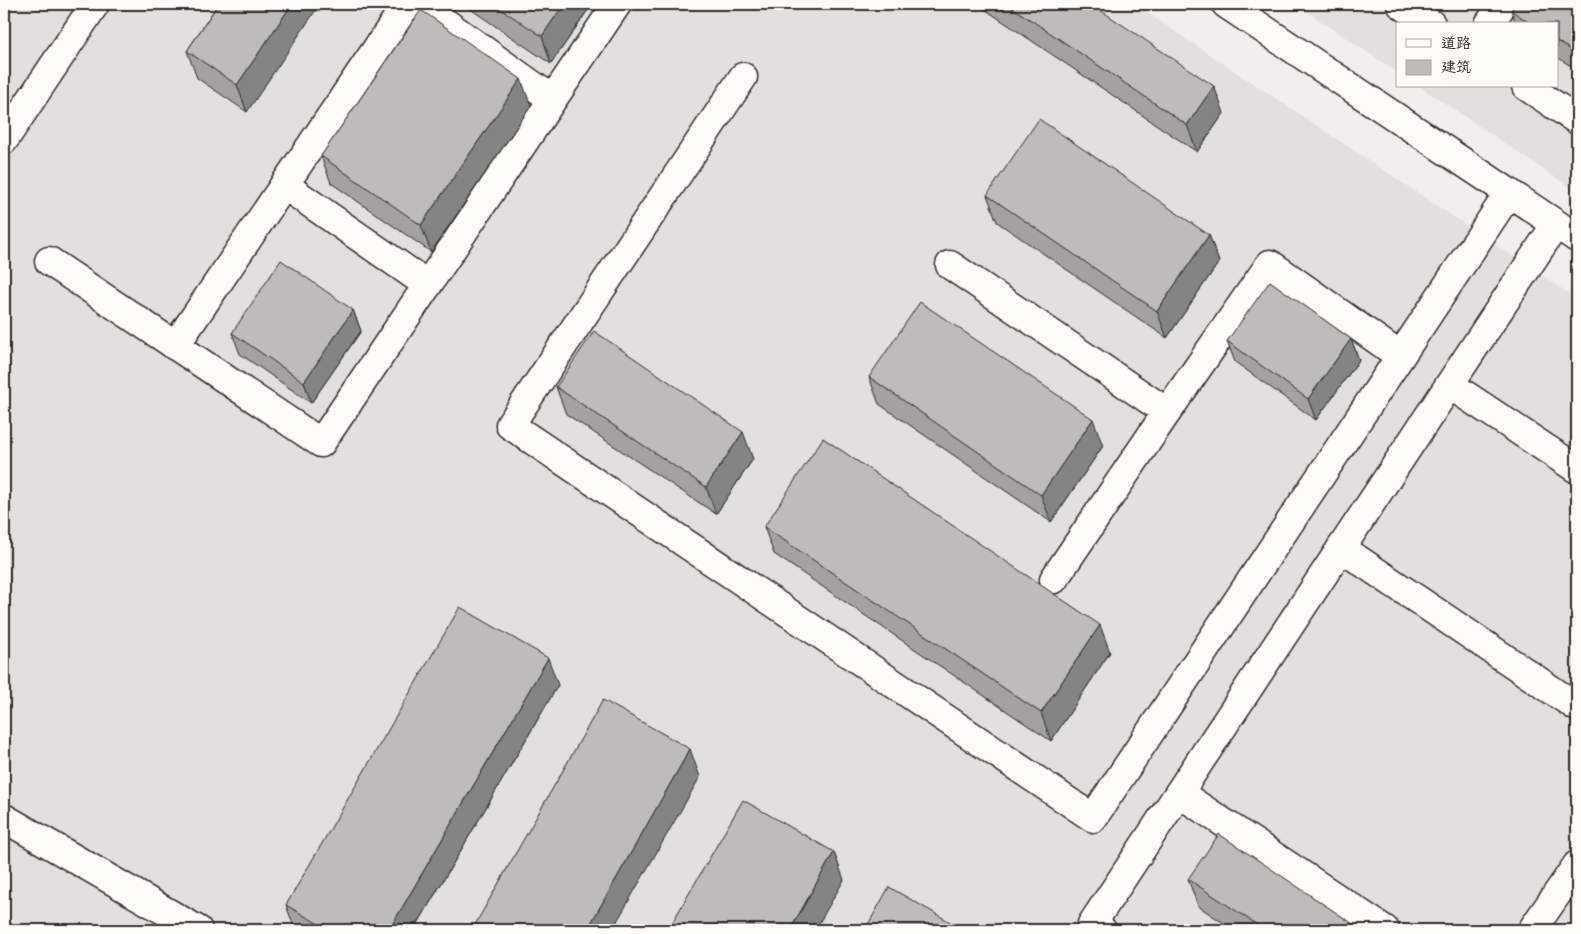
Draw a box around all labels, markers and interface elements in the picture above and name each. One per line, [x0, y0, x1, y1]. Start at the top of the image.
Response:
legend [1396, 22, 1558, 88]
text: 道路 [1441, 34, 1471, 56]
text: 建筑 [1441, 58, 1471, 80]

